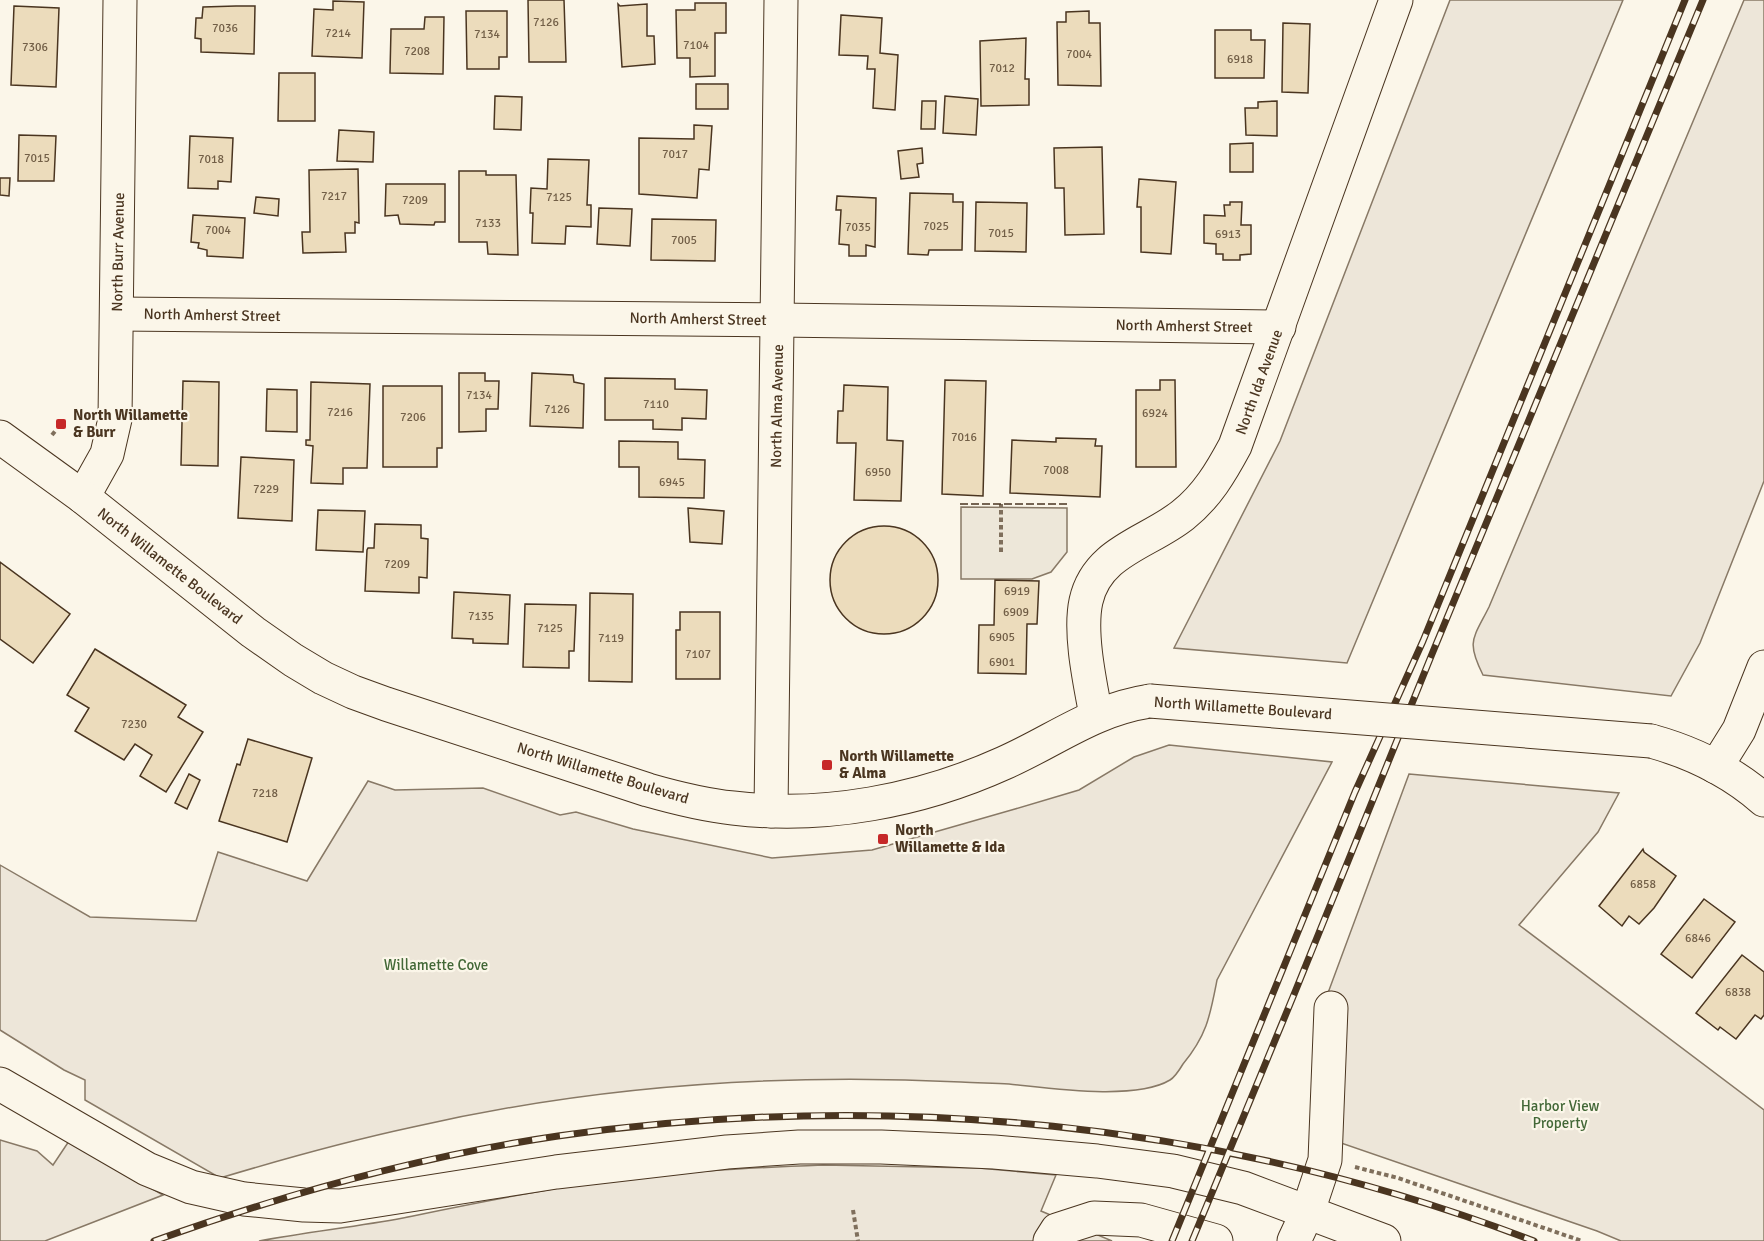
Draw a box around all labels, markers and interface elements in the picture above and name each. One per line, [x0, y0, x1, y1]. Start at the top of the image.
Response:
house number: 7126 [533, 15, 559, 30]
house number: 7036 [212, 21, 238, 36]
house number: 7214 [325, 26, 351, 41]
house number: 7134 [474, 27, 500, 42]
house number: 7104 [683, 38, 709, 53]
house number: 7306 [22, 40, 48, 55]
house number: 7208 [404, 44, 430, 59]
house number: 7004 [1066, 47, 1092, 62]
house number: 6918 [1227, 52, 1253, 67]
house number: 7012 [989, 61, 1015, 76]
house number: 7017 [662, 147, 688, 162]
house number: 7015 [24, 151, 50, 166]
house number: 7018 [198, 152, 224, 167]
house number: 7217 [321, 189, 347, 204]
house number: 7125 [546, 190, 572, 205]
street label: North Burr Avenue [108, 192, 128, 312]
house number: 7209 [402, 193, 428, 208]
house number: 7133 [475, 216, 501, 231]
house number: 7025 [923, 219, 949, 234]
house number: 7035 [845, 220, 871, 235]
house number: 7004 [205, 223, 231, 238]
house number: 7015 [988, 226, 1014, 241]
house number: 6913 [1215, 227, 1241, 242]
house number: 7005 [671, 233, 697, 248]
street label: North Amherst Street [143, 305, 281, 325]
street label: North Amherst Street [629, 309, 767, 329]
street label: North Amherst Street [1115, 316, 1253, 336]
street label: North Ida Avenue [1232, 327, 1286, 437]
street label: North Alma Avenue [767, 344, 787, 468]
house number: 7134 [466, 388, 492, 403]
house number: 7110 [643, 397, 669, 412]
house number: 7126 [544, 402, 570, 417]
house number: 7216 [327, 405, 353, 420]
place label: North Willamette & Burr [73, 406, 188, 441]
house number: 6924 [1142, 406, 1168, 421]
house number: 7206 [400, 410, 426, 425]
marker: North Willamette & Burr [54, 417, 68, 431]
house number: 7016 [951, 430, 977, 445]
house number: 7008 [1043, 463, 1069, 478]
house number: 6950 [865, 465, 891, 480]
house number: 6945 [659, 475, 685, 490]
house number: 7229 [253, 482, 279, 497]
street label: North Willamette Boulevard [94, 504, 246, 628]
house number: 7209 [384, 557, 410, 572]
house number: 6919 [1004, 584, 1030, 599]
house number: 6909 [1003, 605, 1029, 620]
house number: 7135 [468, 609, 494, 624]
house number: 7125 [537, 621, 563, 636]
house number: 6905 [989, 630, 1015, 645]
house number: 7119 [598, 631, 624, 646]
house number: 7107 [685, 647, 711, 662]
house number: 6901 [989, 655, 1015, 670]
street label: North Willamette Boulevard [1153, 693, 1333, 723]
house number: 7230 [121, 717, 147, 732]
street label: North Willamette Boulevard [515, 738, 691, 808]
place label: North Willamette & Alma [839, 747, 954, 782]
marker: North Willamette & Alma [820, 758, 834, 772]
house number: 7218 [252, 786, 278, 801]
place label: North Willamette & Ida [895, 821, 1005, 856]
marker: North Willamette & Ida [876, 832, 890, 846]
house number: 6858 [1630, 877, 1656, 892]
house number: 6846 [1685, 931, 1711, 946]
park label: Willamette Cove [384, 956, 488, 974]
house number: 6838 [1725, 985, 1751, 1000]
park label: Harbor View Property [1521, 1097, 1599, 1132]

